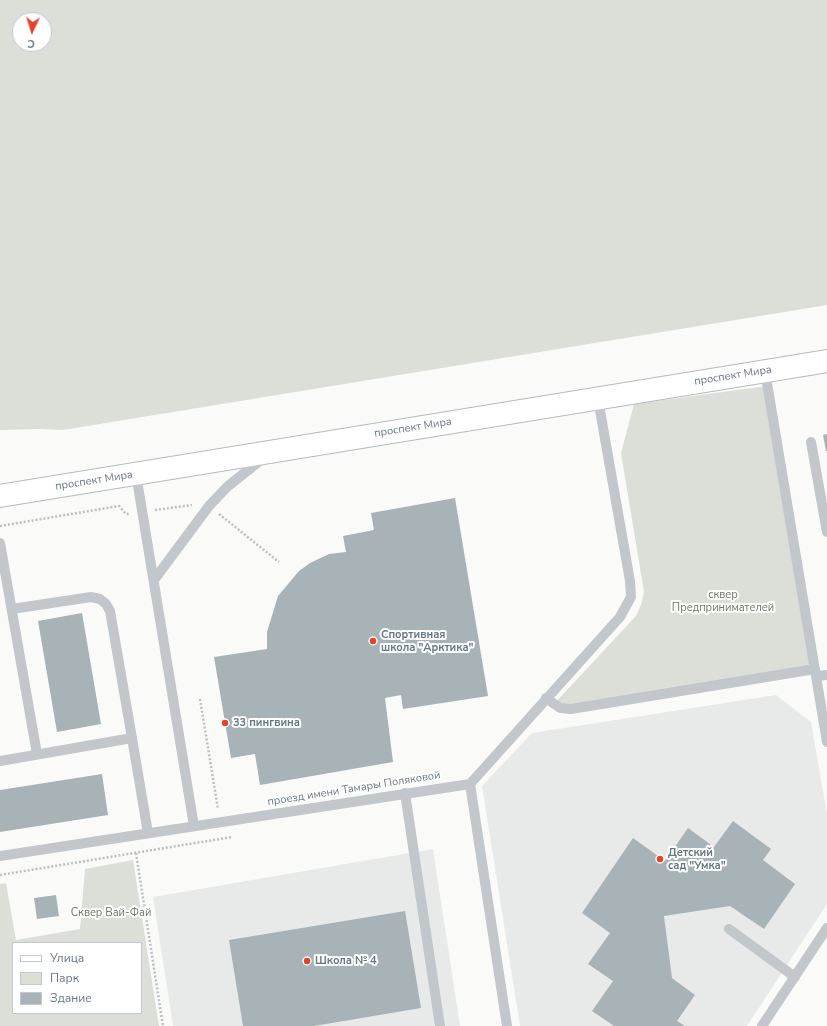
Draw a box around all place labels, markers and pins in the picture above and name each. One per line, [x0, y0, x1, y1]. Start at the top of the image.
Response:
place label: Спортивная школа "Арктика" [381, 628, 473, 654]
marker: Спортивная школа "Арктика" [368, 636, 378, 646]
place label: 33 пингвина [233, 716, 300, 730]
marker: 33 пингвина [220, 718, 230, 728]
place label: Детский сад "Умка" [668, 846, 726, 872]
marker: Детский сад "Умка" [655, 854, 665, 864]
place label: Школа № 4 [315, 954, 377, 968]
marker: Школа № 4 [302, 956, 312, 966]

